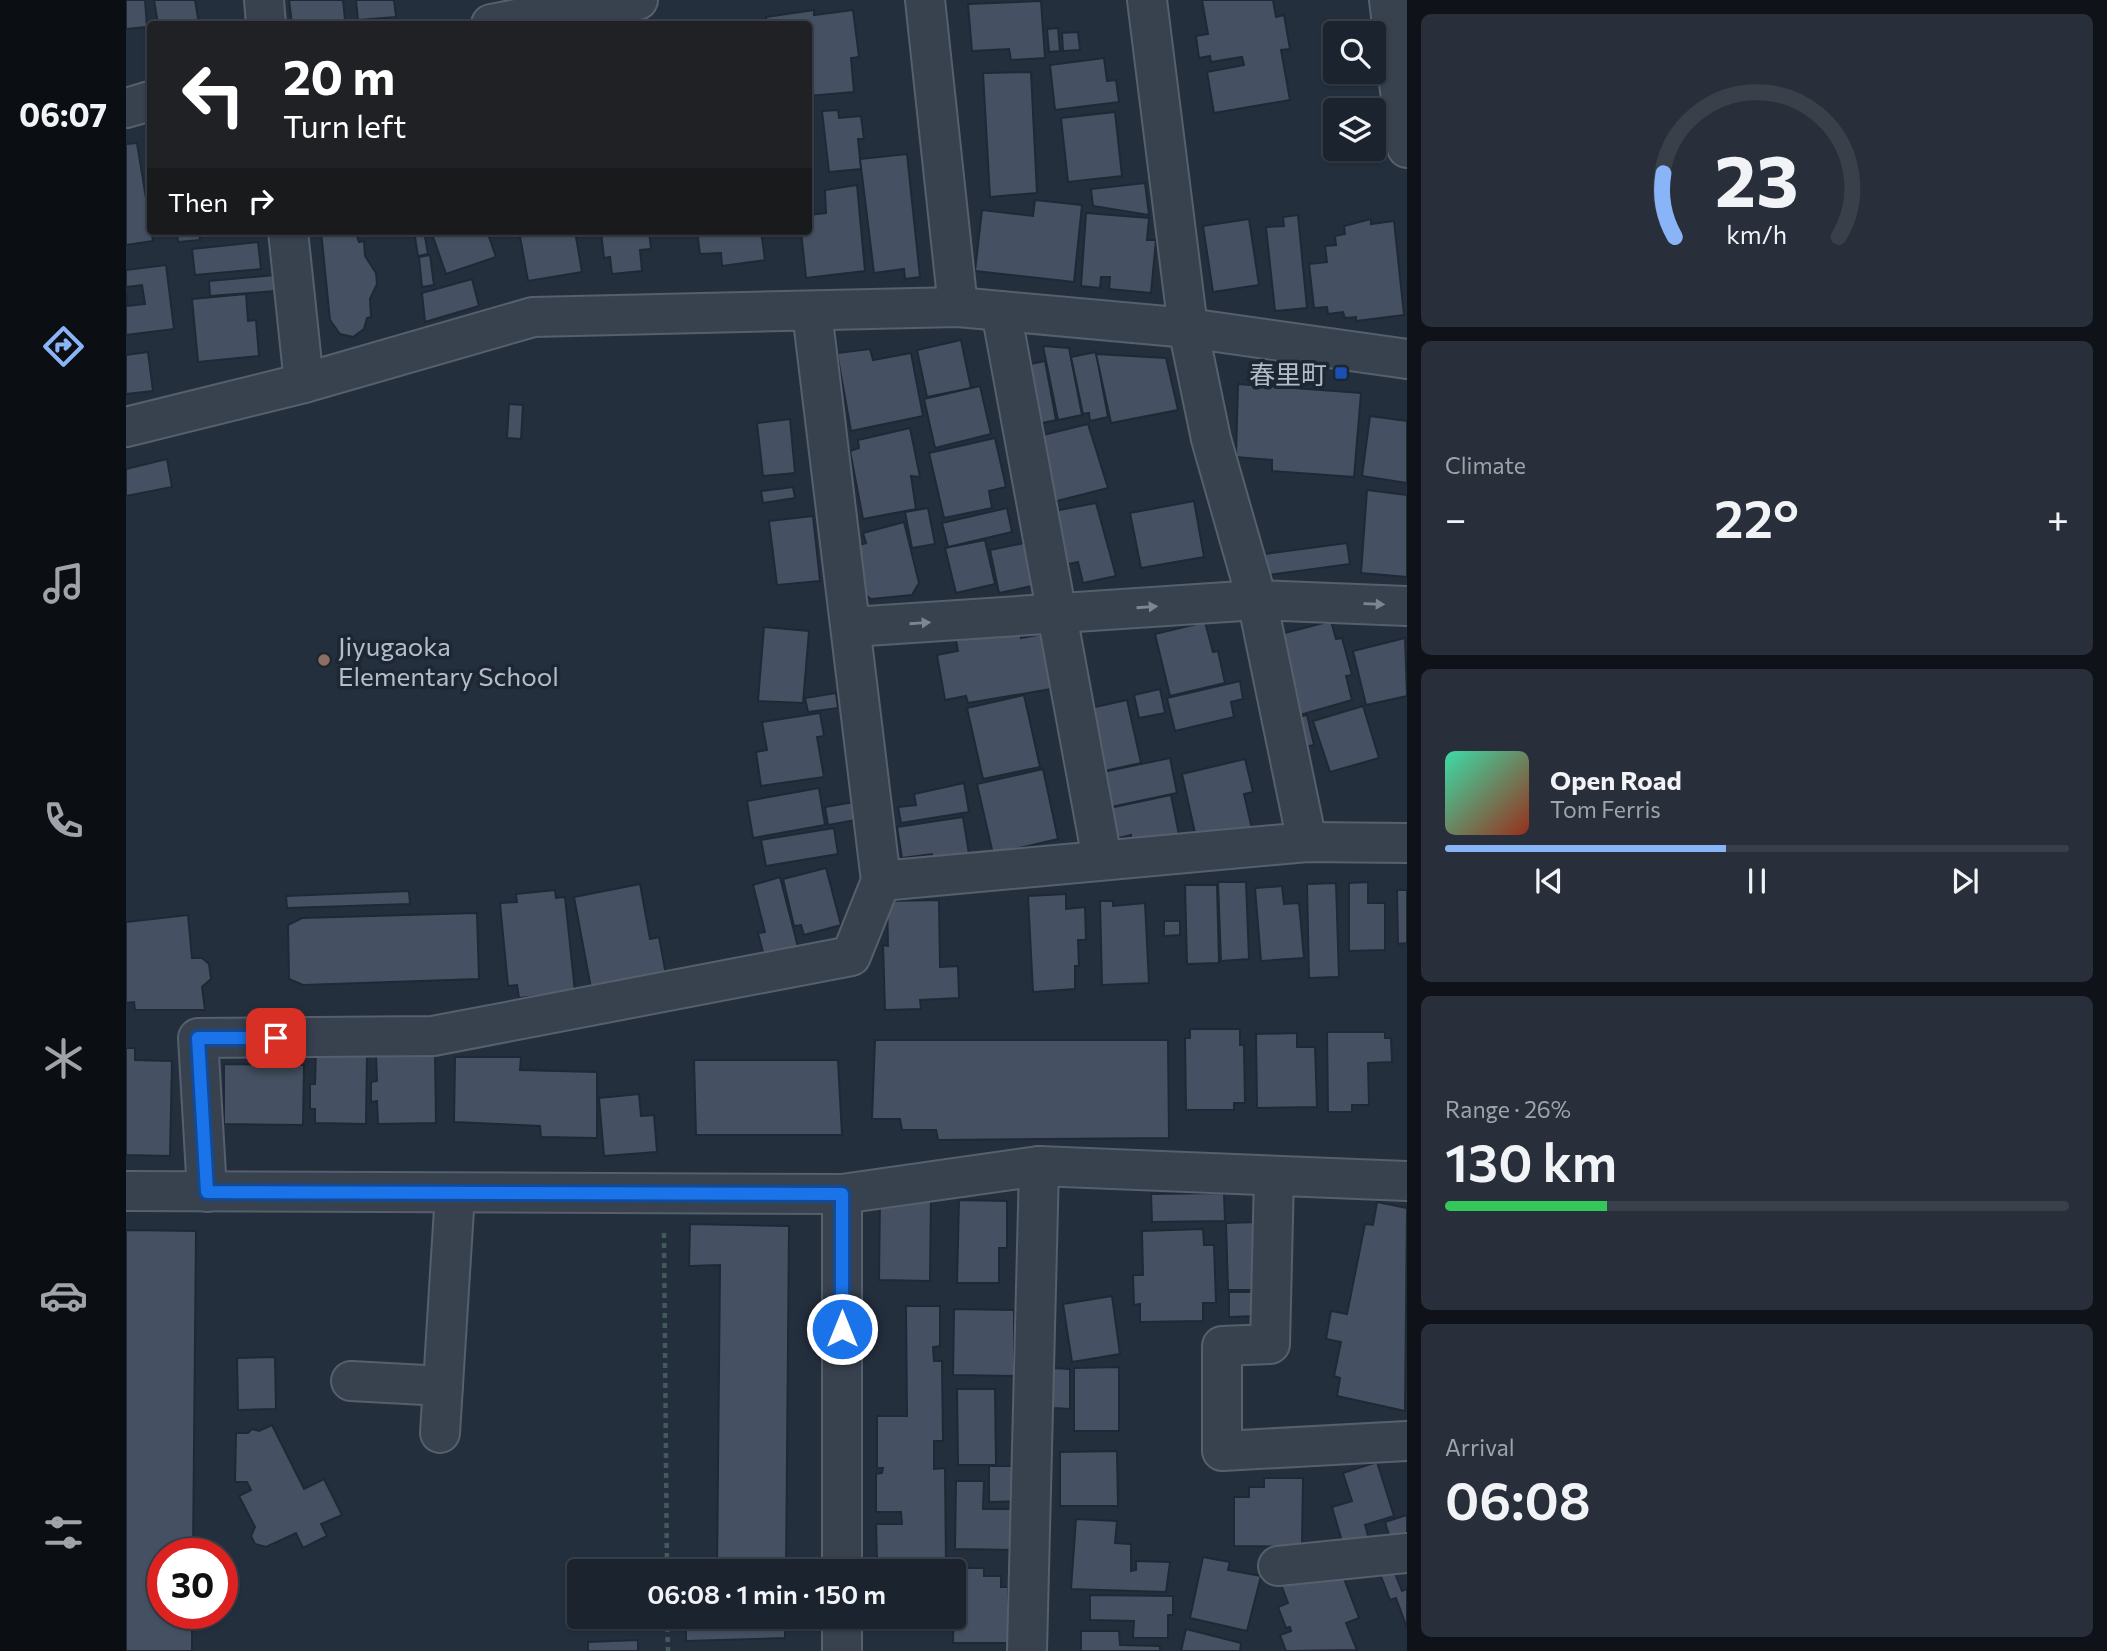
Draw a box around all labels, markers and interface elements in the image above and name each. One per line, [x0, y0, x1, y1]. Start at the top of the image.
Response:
map controls [1323, 21, 1386, 161]
button: search [1323, 21, 1386, 84]
text: 20 m [283, 45, 395, 105]
icon: left [168, 49, 259, 140]
text: 06:07 [19, 94, 107, 134]
button: layers [1323, 98, 1386, 161]
text: Turn left [283, 105, 407, 145]
text: 23 [1715, 133, 1799, 222]
icon: right [242, 182, 280, 220]
text: Then [168, 186, 228, 217]
text: km/h [1727, 219, 1787, 249]
icon: directions [39, 322, 88, 371]
place label: 春里町 [1249, 358, 1327, 389]
marker: 春里町 [1333, 365, 1349, 381]
text: Climate [1445, 451, 1526, 479]
text: 22° [1714, 485, 1799, 549]
text: − [1445, 494, 1467, 541]
text: + [2047, 494, 2069, 541]
icon: music [39, 559, 88, 608]
one-way arrow [1363, 599, 1385, 610]
one-way arrow [1136, 601, 1158, 612]
one-way arrow [909, 617, 931, 628]
place label: Jiyugaoka Elementary School [338, 630, 559, 691]
marker: Jiyugaoka Elementary School [316, 652, 332, 668]
text: Open Road [1550, 764, 1682, 795]
text: Tom Ferris [1550, 795, 1661, 823]
icon: phone [39, 796, 88, 845]
icon: previous [1530, 862, 1568, 900]
icon: pause [1738, 862, 1776, 900]
icon: next [1946, 862, 1984, 900]
pin [246, 1008, 306, 1068]
icon: arrive [257, 1019, 295, 1057]
icon: climate [39, 1034, 88, 1083]
text: Range · 26% [1445, 1095, 1571, 1123]
text: 130 km [1445, 1129, 1617, 1193]
icon: car [39, 1271, 88, 1320]
position arrow [805, 1292, 879, 1366]
text: Arrival [1445, 1433, 1515, 1461]
text: 06:08 [1445, 1467, 1591, 1531]
icon: filters [39, 1508, 88, 1557]
speed limit sign: 30 [147, 1538, 238, 1629]
text: 06:08 · 1 min · 150 m [647, 1578, 886, 1609]

